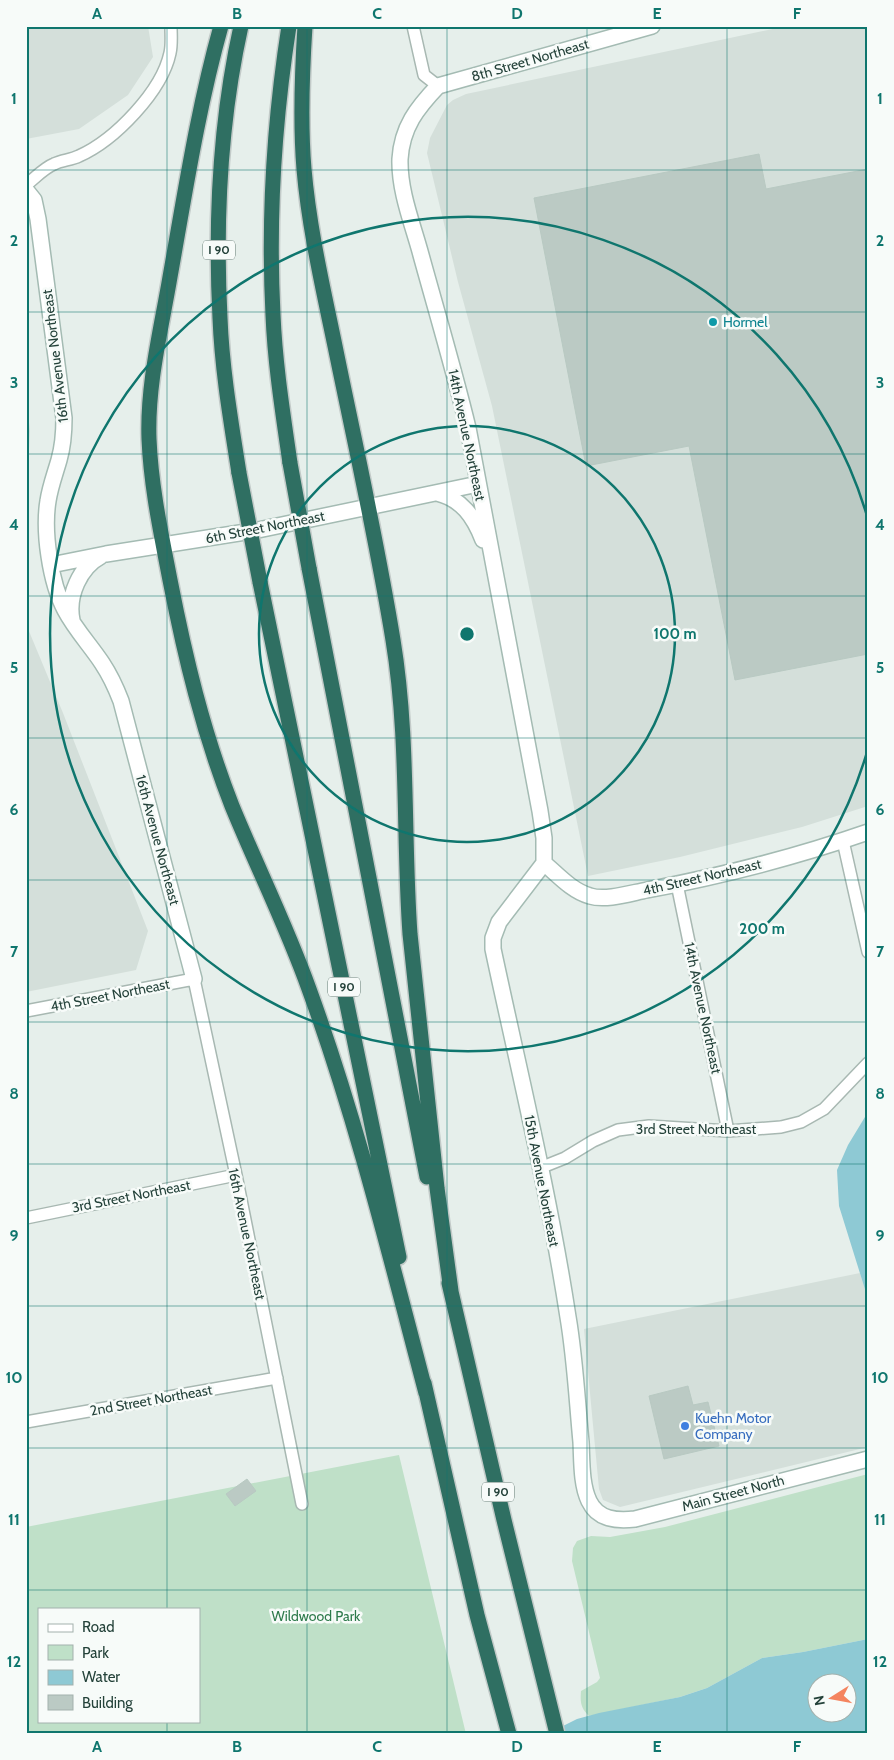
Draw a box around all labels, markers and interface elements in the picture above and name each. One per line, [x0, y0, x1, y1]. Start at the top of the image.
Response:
text: A [92, 4, 102, 23]
text: B [232, 4, 242, 23]
text: C [372, 4, 382, 23]
text: D [511, 4, 523, 23]
text: E [652, 4, 662, 23]
text: F [793, 4, 802, 23]
street label: 8th Street Northeast [469, 35, 591, 85]
text: 1 [11, 89, 17, 108]
text: 1 [877, 89, 883, 108]
text: 2 [10, 231, 18, 250]
text: 2 [876, 231, 884, 250]
road number: I 90 [203, 240, 235, 260]
street label: 16th Avenue Northeast [38, 288, 72, 424]
place label: Hormel [723, 313, 768, 331]
marker: Hormel [707, 316, 719, 328]
street label: 14th Avenue Northeast [444, 368, 490, 503]
text: 3 [10, 373, 18, 392]
text: 3 [876, 373, 884, 392]
street label: 6th Street Northeast [204, 507, 326, 547]
text: 4 [9, 515, 19, 534]
text: 4 [875, 515, 885, 534]
centre of rings [458, 625, 476, 643]
text: 100 m [653, 625, 697, 643]
text: 5 [10, 658, 18, 677]
text: 5 [876, 658, 884, 677]
street label: 16th Avenue Northeast [132, 773, 184, 907]
text: 6 [10, 800, 19, 819]
text: 6 [876, 800, 885, 819]
street label: 4th Street Northeast [641, 855, 763, 899]
text: 200 m [739, 920, 785, 938]
street label: 14th Avenue Northeast [680, 941, 726, 1076]
text: 7 [10, 942, 19, 961]
text: 7 [876, 942, 885, 961]
street label: 4th Street Northeast [49, 975, 171, 1015]
road number: I 90 [328, 978, 360, 996]
text: 8 [9, 1084, 19, 1103]
text: 8 [875, 1084, 885, 1103]
street label: 15th Avenue Northeast [520, 1114, 564, 1249]
street label: 3rd Street Northeast [636, 1120, 756, 1138]
street label: 16th Avenue Northeast [224, 1167, 270, 1302]
street label: 3rd Street Northeast [70, 1176, 192, 1216]
text: 9 [10, 1226, 19, 1245]
text: 9 [876, 1226, 885, 1245]
text: 10 [5, 1368, 23, 1387]
text: 10 [871, 1368, 889, 1387]
street label: 2nd Street Northeast [89, 1380, 214, 1420]
place label: Kuehn Motor Company [695, 1409, 772, 1443]
marker: Kuehn Motor Company [679, 1420, 691, 1432]
street label: Main Street North [680, 1471, 786, 1515]
road number: I 90 [482, 1482, 514, 1501]
text: 11 [8, 1510, 20, 1529]
text: 11 [874, 1510, 886, 1529]
park label: Wildwood Park [272, 1607, 361, 1625]
legend [38, 1608, 200, 1722]
text: Road [82, 1618, 115, 1636]
text: Park [82, 1644, 109, 1662]
text: 12 [7, 1652, 21, 1671]
text: 12 [873, 1652, 887, 1671]
text: Water [82, 1668, 120, 1686]
north arrow [806, 1672, 856, 1722]
text: Building [82, 1694, 133, 1712]
text: N [809, 1694, 829, 1707]
text: A [92, 1737, 102, 1756]
text: B [232, 1737, 242, 1756]
text: C [372, 1737, 382, 1756]
text: D [511, 1737, 523, 1756]
text: E [652, 1737, 662, 1756]
text: F [793, 1737, 802, 1756]

